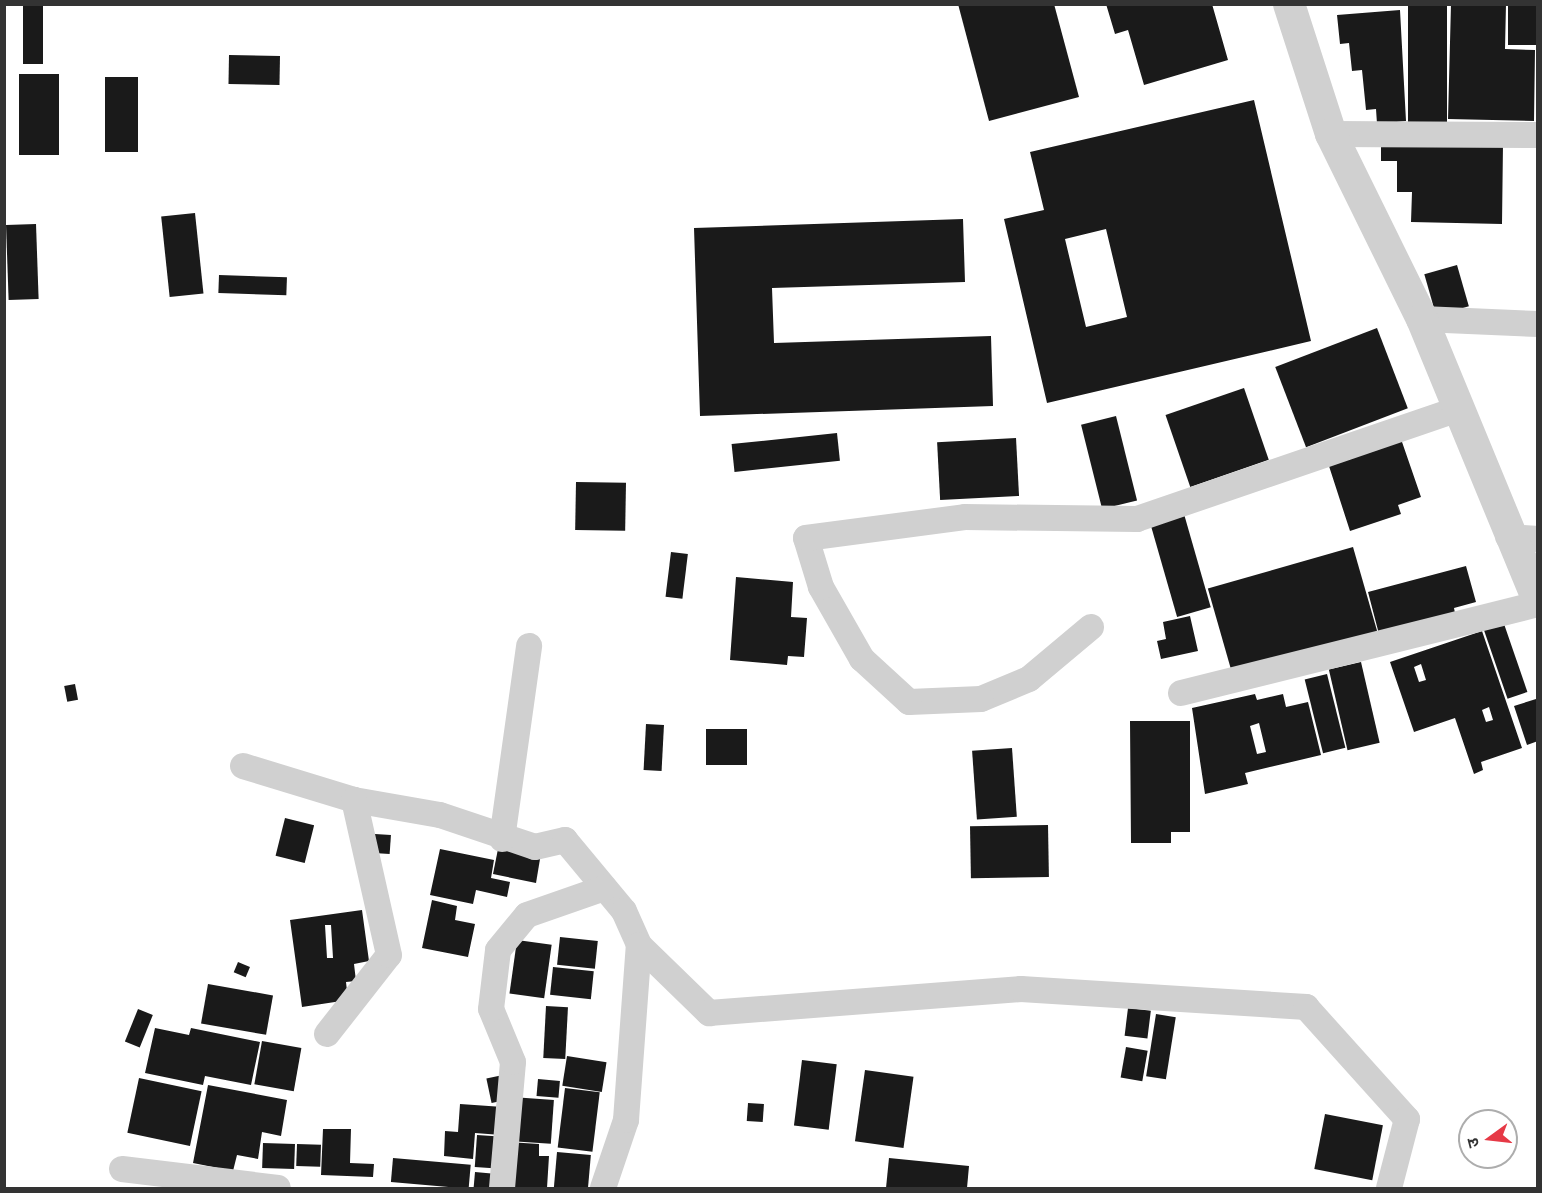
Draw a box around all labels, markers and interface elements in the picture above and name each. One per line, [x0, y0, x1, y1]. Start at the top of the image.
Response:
north arrow [1458, 1109, 1518, 1169]
text: उ [1461, 1136, 1484, 1151]

